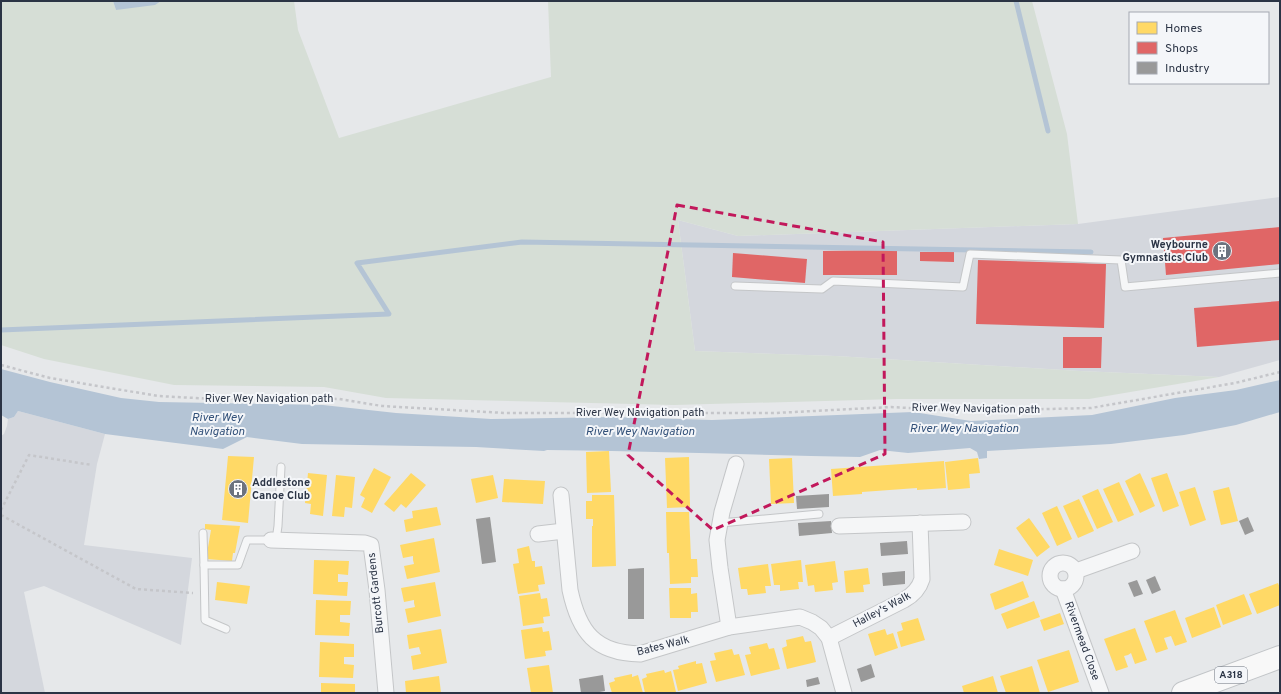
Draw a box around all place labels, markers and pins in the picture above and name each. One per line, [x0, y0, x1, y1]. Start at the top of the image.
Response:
place label: Weybourne Gymnastics Club [1122, 238, 1208, 265]
building icon: Weybourne Gymnastics Club [1211, 240, 1233, 262]
place label: Addlestone Canoe Club [252, 476, 310, 503]
building icon: Addlestone Canoe Club [227, 478, 249, 500]

